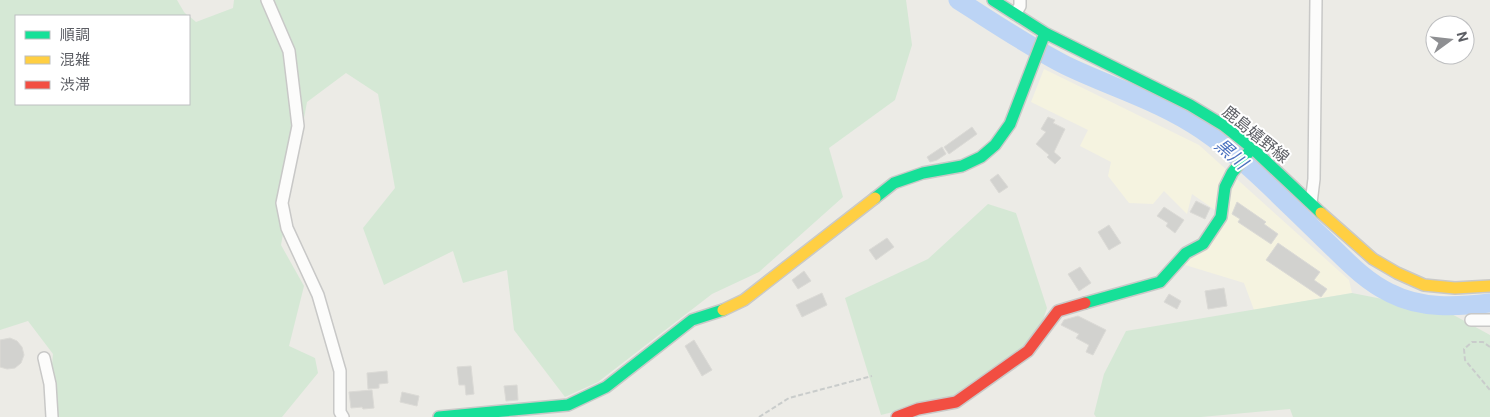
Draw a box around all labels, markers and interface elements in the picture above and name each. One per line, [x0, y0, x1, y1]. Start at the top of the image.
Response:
legend [15, 15, 190, 105]
north arrow [1425, 15, 1475, 65]
text: 順調 [60, 26, 90, 44]
text: N [1454, 30, 1472, 43]
text: 混雑 [60, 51, 90, 69]
text: 渋滞 [60, 76, 90, 94]
street label: 鹿島嬉野線 [1219, 102, 1293, 167]
water label: 黒川 [1211, 134, 1253, 175]

